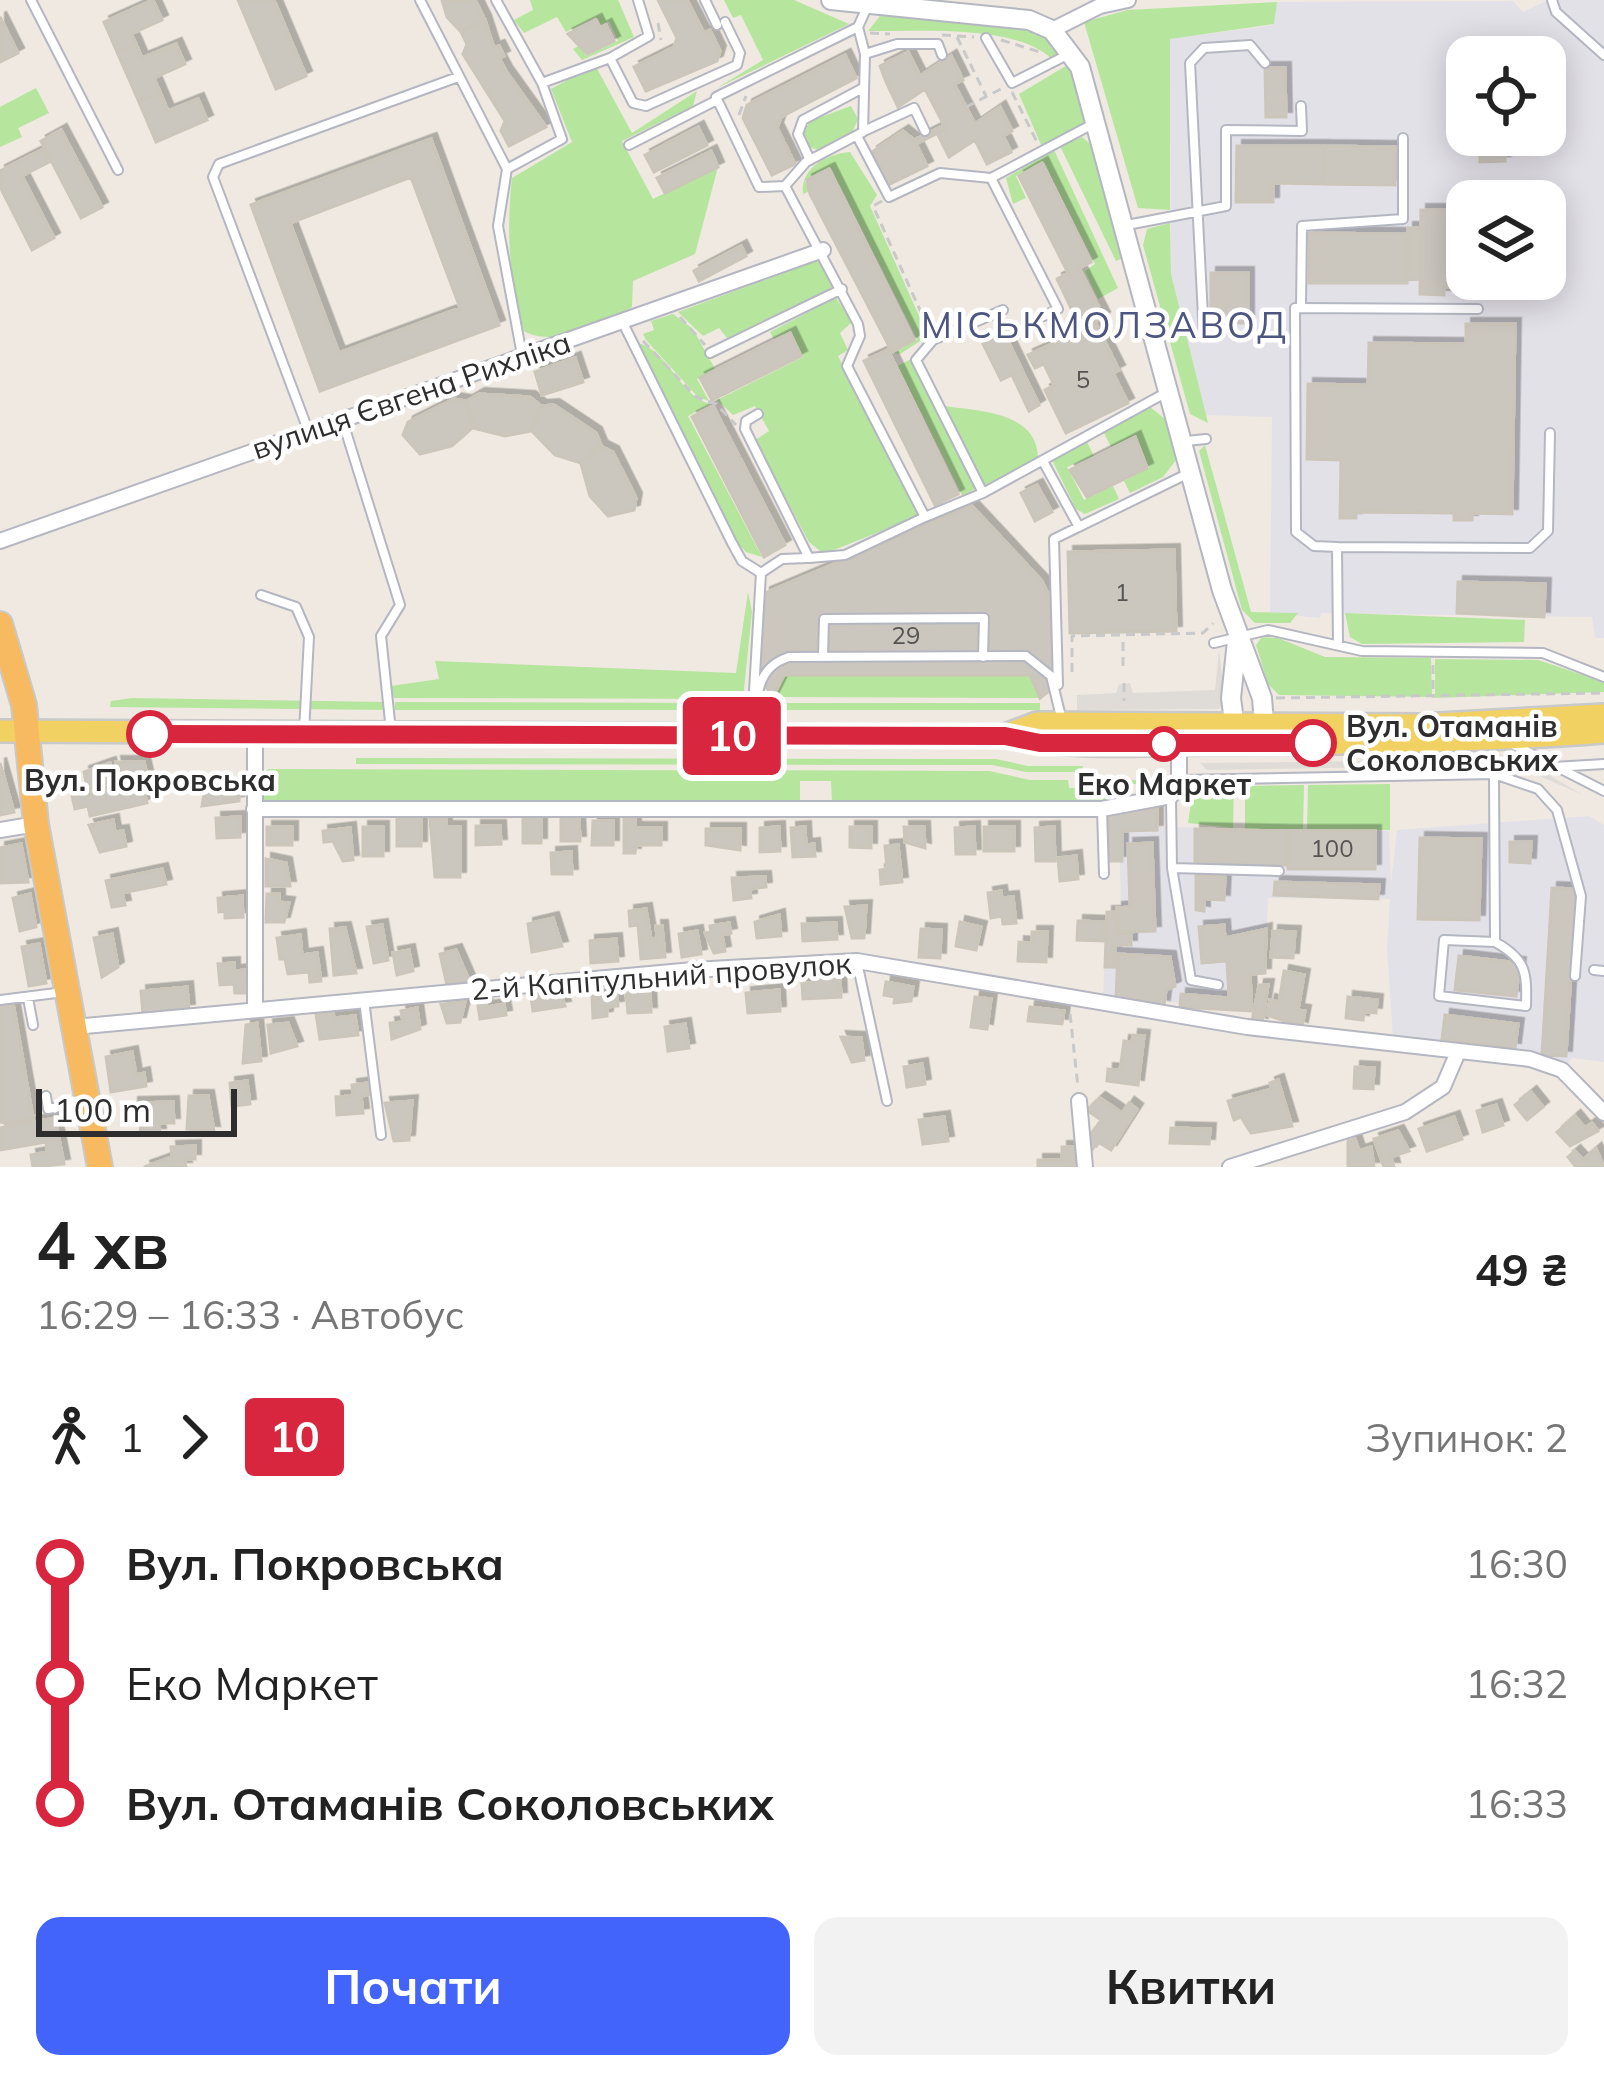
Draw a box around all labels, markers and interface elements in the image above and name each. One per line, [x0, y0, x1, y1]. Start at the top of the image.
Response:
map controls [1446, 36, 1566, 300]
button: locate [1446, 36, 1566, 156]
button: layers [1446, 180, 1566, 300]
district label: МІСЬКМОЛЗАВОД [921, 302, 1289, 347]
street label: вулиця Євгена Рихліка [247, 323, 575, 467]
house number: 5 [1076, 364, 1090, 394]
house number: 1 [1115, 577, 1129, 607]
house number: 29 [892, 620, 920, 650]
line badge: 10 [678, 697, 786, 775]
place label: Вул. Отаманів Соколовських [1346, 707, 1558, 779]
text: 10 [707, 709, 757, 762]
marker: Вул. Покровська [128, 712, 172, 756]
marker: Вул. Отаманів Соколовських [1291, 721, 1335, 765]
marker: Еко Маркет [1148, 728, 1180, 760]
place label: Вул. Покровська [24, 761, 276, 799]
place label: Еко Маркет [1077, 765, 1251, 803]
house number: 100 [1310, 833, 1354, 863]
street label: 2-й Капітульний провулок [470, 944, 853, 1008]
scale bar [36, 1083, 237, 1136]
text: 100 m [54, 1089, 151, 1130]
text: 4 хв [36, 1203, 169, 1286]
text: 49 ₴ [1475, 1241, 1568, 1297]
text: 16:29 – 16:33 · Автобус [36, 1290, 465, 1339]
icon: walk [36, 1404, 102, 1470]
icon: forward [161, 1404, 227, 1470]
text: 10 [269, 1410, 320, 1463]
text: 1 [120, 1413, 143, 1462]
text: Зупинок: 2 [1366, 1413, 1568, 1462]
text: Вул. Покровська [126, 1535, 504, 1591]
text: 16:30 [1466, 1539, 1568, 1588]
text: Еко Маркет [126, 1655, 378, 1711]
text: 16:32 [1466, 1659, 1568, 1708]
text: Вул. Отаманів Соколовських [126, 1775, 774, 1831]
text: 16:33 [1466, 1779, 1568, 1828]
button: Почати [36, 1917, 790, 2055]
button: Квитки [814, 1917, 1568, 2055]

